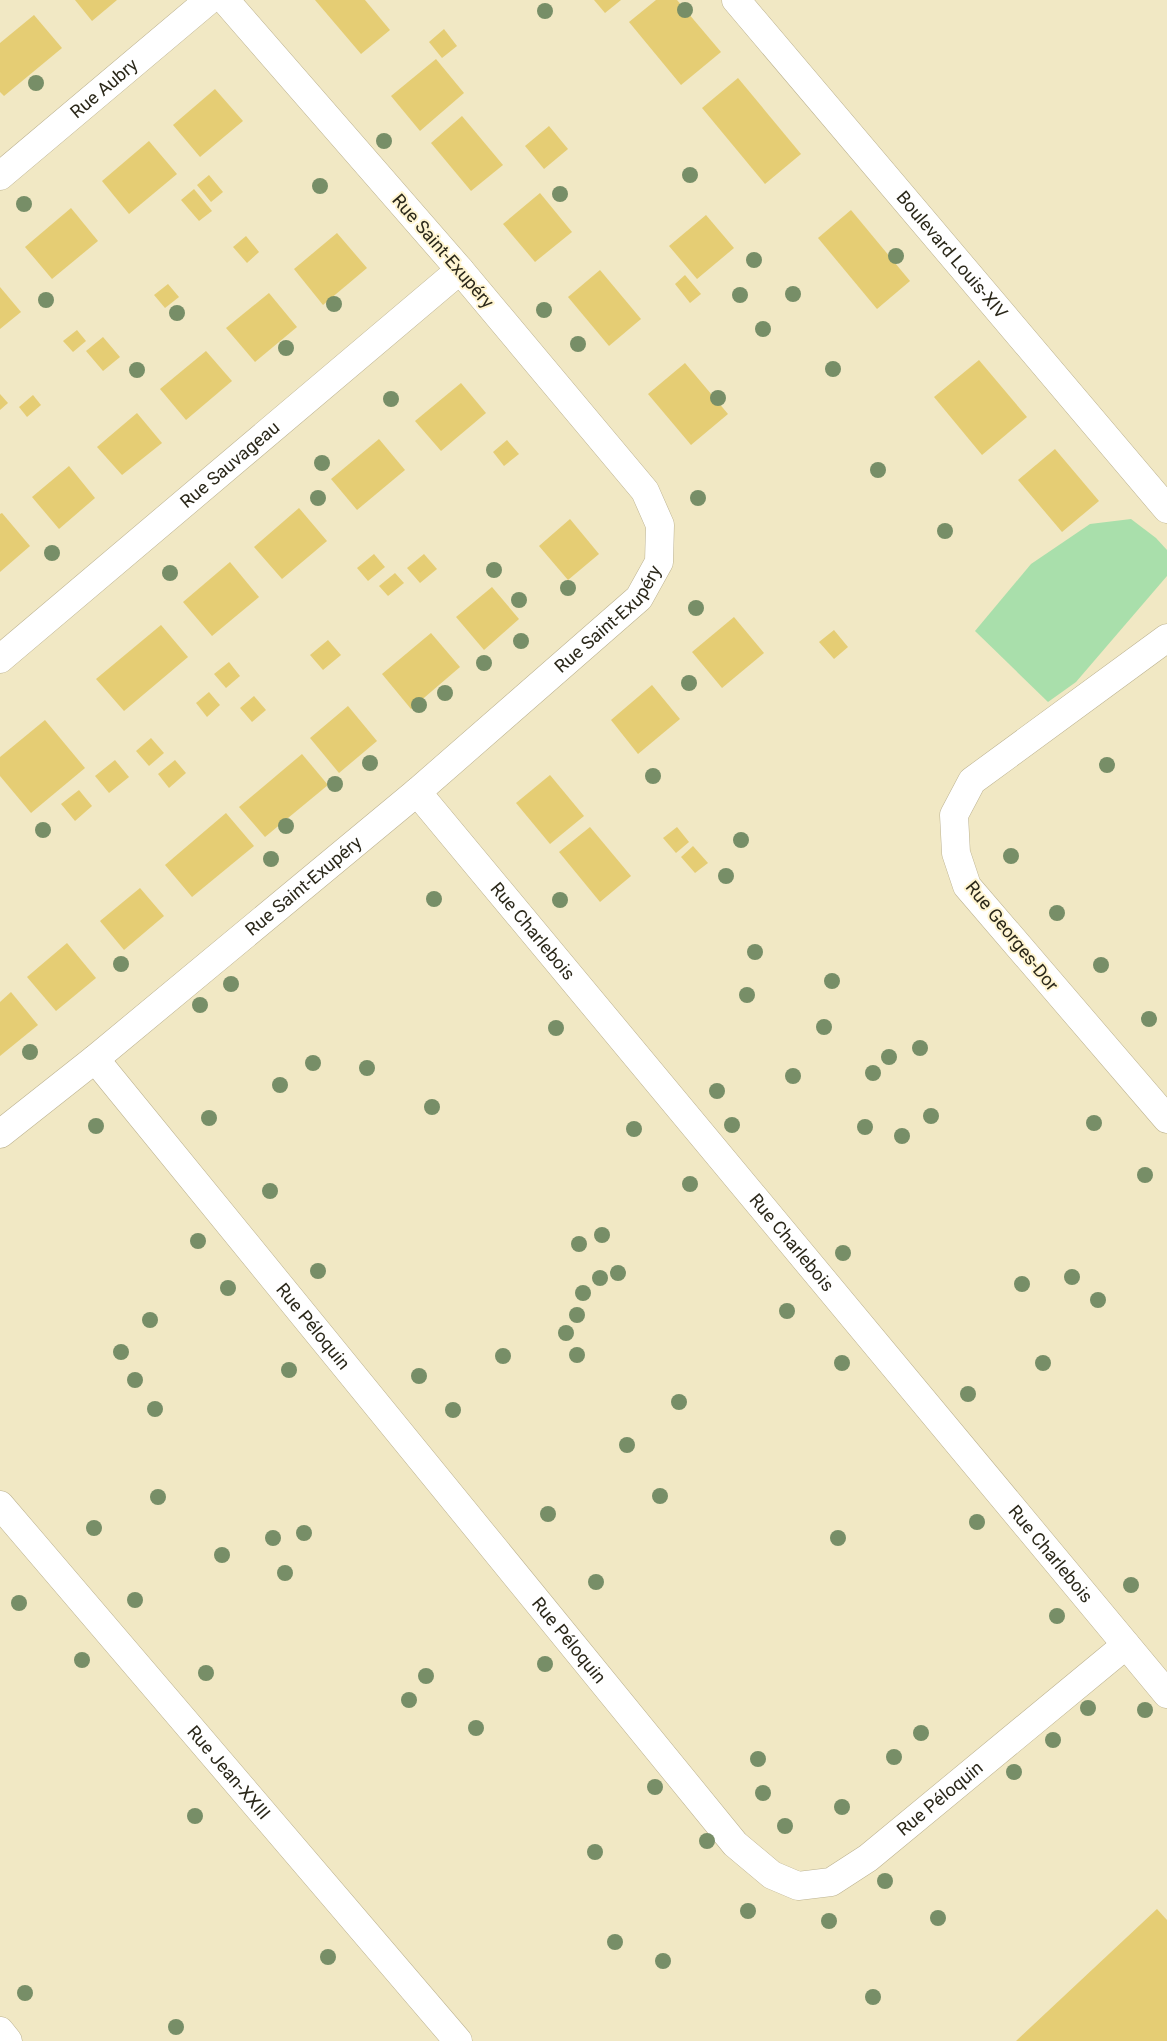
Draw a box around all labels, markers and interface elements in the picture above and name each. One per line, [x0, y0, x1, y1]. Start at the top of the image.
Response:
street label: Rue Aubry [66, 53, 142, 122]
street label: Boulevard Louis-XIV [892, 187, 1012, 323]
street label: Rue Saint-Exupéry [388, 189, 499, 312]
street label: Rue Sauvageau [176, 416, 283, 512]
street label: Rue Saint-Exupéry [550, 561, 665, 677]
street label: Rue Saint-Exupéry [241, 831, 366, 940]
street label: Rue Georges-Dor [962, 877, 1063, 995]
street label: Rue Charlebois [486, 878, 580, 984]
street label: Rue Charlebois [745, 1189, 839, 1295]
street label: Rue Péloquin [272, 1279, 355, 1373]
street label: Rue Charlebois [1004, 1501, 1098, 1607]
street label: Rue Péloquin [528, 1593, 611, 1687]
street label: Rue Jean-XXIII [183, 1721, 275, 1823]
street label: Rue Péloquin [892, 1757, 987, 1840]

